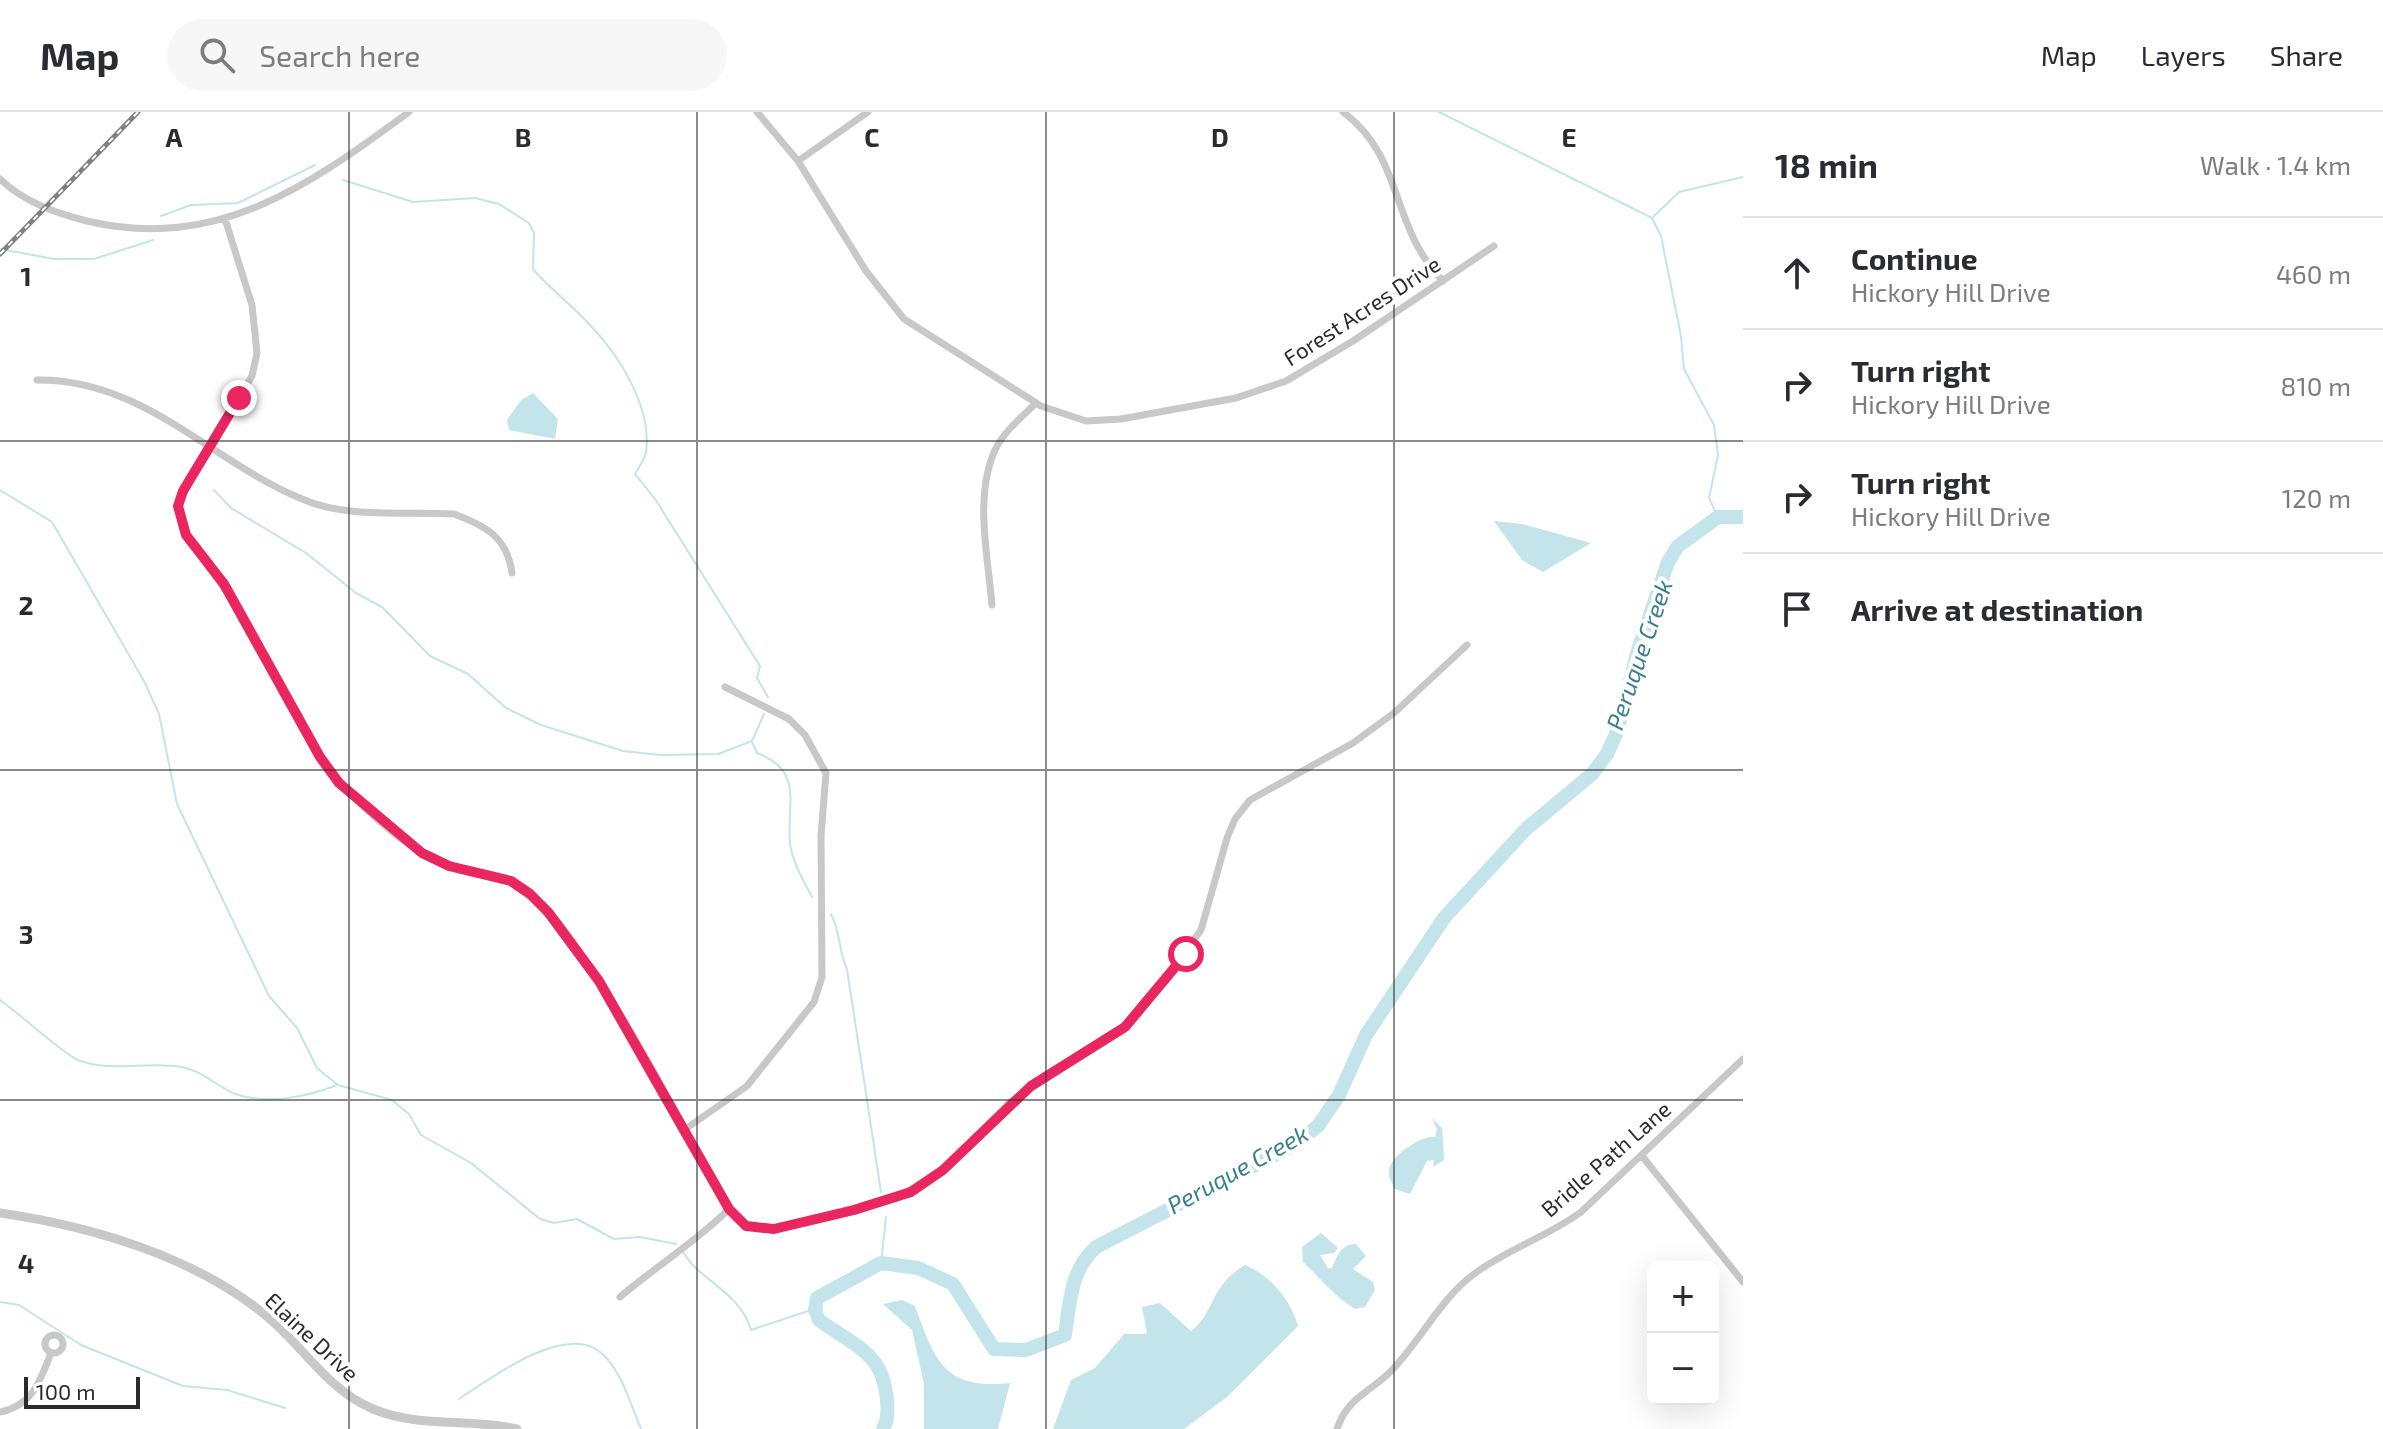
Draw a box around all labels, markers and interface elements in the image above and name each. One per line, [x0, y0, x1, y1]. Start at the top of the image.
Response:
search box [167, 19, 727, 91]
text: Map [40, 32, 119, 78]
icon: search [195, 33, 239, 77]
text: Search here [259, 37, 420, 73]
text: Map [2041, 38, 2097, 72]
text: Layers [2141, 38, 2226, 72]
text: Share [2270, 38, 2343, 72]
text: A [166, 121, 183, 152]
text: B [515, 121, 531, 152]
text: C [864, 121, 880, 152]
text: D [1211, 121, 1229, 152]
text: E [1561, 121, 1577, 152]
text: 18 min [1775, 144, 1878, 185]
text: Walk · 1.4 km [2200, 149, 2351, 180]
text: Continue [1851, 240, 1978, 276]
street label: Forest Acres Drive [1278, 250, 1445, 370]
icon: ahead [1775, 251, 1819, 295]
text: 460 m [2276, 258, 2351, 289]
text: 1 [20, 260, 32, 291]
text: Hickory Hill Drive [1851, 276, 2051, 307]
text: Turn right [1851, 352, 1991, 388]
icon: right [1775, 363, 1819, 407]
text: 810 m [2281, 370, 2351, 401]
route end [221, 380, 257, 416]
text: Hickory Hill Drive [1851, 388, 2051, 419]
text: Turn right [1851, 464, 1991, 500]
icon: right [1775, 475, 1819, 519]
text: 120 m [2282, 482, 2351, 513]
text: Hickory Hill Drive [1851, 500, 2051, 531]
water label: Peruque Creek [1599, 576, 1678, 733]
icon: arrive [1775, 587, 1819, 631]
text: 2 [18, 589, 34, 620]
text: Arrive at destination [1851, 591, 2143, 627]
text: 3 [19, 918, 33, 949]
route start [1168, 936, 1204, 972]
street label: Bridle Path Lane [1535, 1095, 1675, 1221]
water label: Peruque Creek [1162, 1118, 1313, 1219]
text: 4 [18, 1247, 34, 1278]
map controls [1647, 1261, 1719, 1405]
button: + [1647, 1261, 1719, 1333]
street label: Elaine Drive [261, 1286, 365, 1386]
button: − [1647, 1333, 1719, 1405]
scale bar [24, 1373, 140, 1409]
text: 100 m [36, 1378, 95, 1404]

